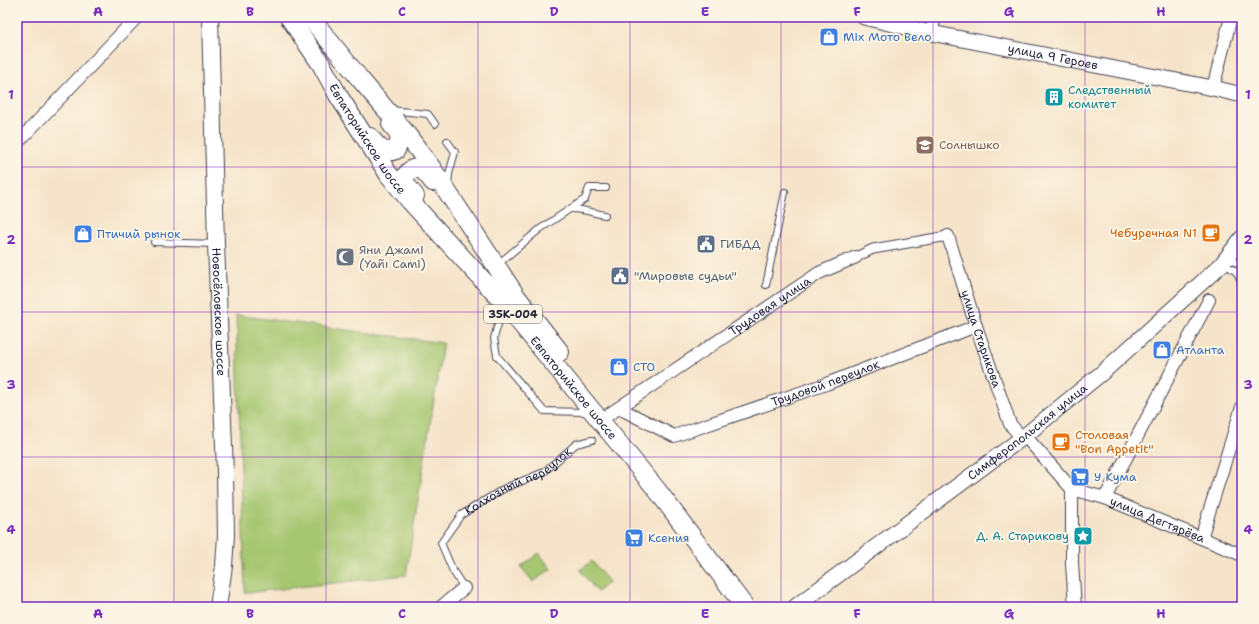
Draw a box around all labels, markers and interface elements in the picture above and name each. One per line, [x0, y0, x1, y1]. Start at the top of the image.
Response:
text: A [93, 3, 103, 20]
text: B [246, 3, 254, 20]
text: C [398, 3, 406, 20]
text: D [549, 3, 559, 20]
text: E [701, 3, 710, 20]
text: F [853, 3, 861, 20]
text: G [1004, 3, 1015, 20]
text: H [1156, 3, 1166, 20]
shop icon: Mix Мото Вело [818, 26, 840, 48]
place label: Mix Мото Вело [843, 29, 932, 45]
street label: улица 9 Героев [1006, 40, 1099, 73]
street label: Евпаторийское шоссе [325, 81, 409, 198]
place label: Следственный комитет [1068, 82, 1151, 112]
text: 1 [8, 86, 14, 103]
building icon: Следственный комитет [1043, 86, 1065, 108]
text: 1 [1245, 86, 1251, 103]
school or university icon: Солнышко [914, 134, 936, 156]
place label: Солнышко [939, 137, 1000, 153]
cafe icon: Чебуречная N1 [1200, 222, 1222, 244]
shop icon: Птичий рынок [72, 223, 94, 245]
place label: Чебуречная N1 [1110, 225, 1197, 241]
place label: Птичий рынок [97, 226, 181, 242]
text: 2 [6, 231, 16, 248]
text: 2 [1243, 231, 1253, 248]
public building icon: ГИБДД [695, 233, 717, 255]
place label: ГИБДД [720, 236, 760, 252]
place label: Яни Джамі (Yañı Cami) [359, 242, 426, 272]
mosque icon: Яни Джамі (Yañı Cami) [334, 246, 356, 268]
street label: Новосёловское шоссе [208, 247, 229, 377]
public building icon: "Мировые судьи" [609, 265, 631, 287]
place label: "Мировые судьи" [634, 268, 737, 284]
street label: Трудовая улица [726, 273, 814, 339]
street label: улица Старикова [957, 288, 1005, 390]
road number: 35К-004 [484, 305, 542, 323]
street label: Евпаторийское шоссе [526, 333, 621, 443]
shop icon: Атланта [1151, 339, 1173, 361]
place label: Атланта [1176, 342, 1225, 358]
shop icon: СТО [608, 356, 630, 378]
street label: Трудовой переулок [769, 356, 882, 410]
place label: СТО [633, 359, 655, 375]
text: 3 [6, 376, 16, 393]
text: 3 [1243, 376, 1253, 393]
street label: Симферопольская улица [964, 380, 1091, 484]
place label: Столовая "Bon Appetit" [1075, 427, 1153, 457]
cafe icon: Столовая "Bon Appetit" [1050, 431, 1072, 453]
street label: Колхозный переулок [462, 443, 576, 519]
supermarket icon: У Кума [1069, 466, 1091, 488]
place label: У Кума [1094, 469, 1137, 485]
street label: улица Дегтярёва [1108, 493, 1208, 547]
text: 4 [6, 521, 16, 538]
text: 4 [1243, 521, 1253, 538]
place icon: Д. А. Старикову [1072, 525, 1094, 547]
supermarket icon: Ксения [623, 527, 645, 549]
place label: Д. А. Старикову [976, 528, 1069, 544]
place label: Ксения [648, 530, 689, 546]
text: A [93, 605, 103, 622]
text: B [246, 605, 254, 622]
text: C [398, 605, 406, 622]
text: D [549, 605, 559, 622]
text: E [701, 605, 710, 622]
text: F [853, 605, 861, 622]
text: G [1004, 605, 1015, 622]
text: H [1156, 605, 1166, 622]

